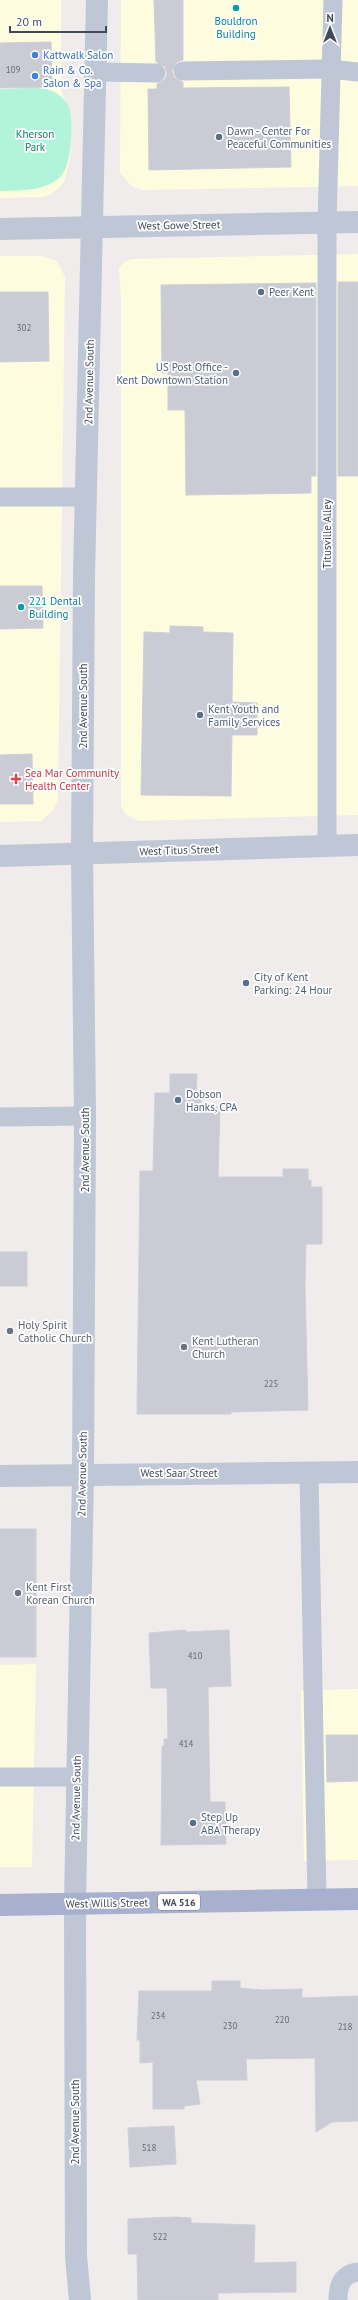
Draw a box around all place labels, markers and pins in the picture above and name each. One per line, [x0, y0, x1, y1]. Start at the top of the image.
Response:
marker: Bouldron Building [231, 3, 241, 13]
place label: Bouldron Building [214, 14, 258, 41]
place label: Kattwalk Salon [43, 48, 113, 62]
marker: Kattwalk Salon [30, 50, 40, 60]
place label: Rain & Co. Salon & Spa [43, 63, 102, 90]
marker: Rain & Co. Salon & Spa [30, 71, 40, 81]
place label: Dawn - Center For Peaceful Communities [227, 124, 331, 151]
marker: Dawn - Center For Peaceful Communities [214, 132, 224, 142]
place label: Peer Kent [269, 285, 314, 299]
marker: Peer Kent [256, 287, 266, 297]
place label: US Post Office - Kent Downtown Station [116, 360, 228, 387]
marker: US Post Office - Kent Downtown Station [231, 368, 241, 378]
place label: 221 Dental Building [29, 594, 82, 621]
marker: 221 Dental Building [16, 602, 26, 612]
place label: Kent Youth and Family Services [208, 702, 281, 729]
marker: Kent Youth and Family Services [195, 710, 205, 720]
place label: Sea Mar Community Health Center [25, 766, 120, 793]
marker: Sea Mar Community Health Center [10, 773, 22, 785]
place label: City of Kent Parking: 24 Hour [254, 970, 333, 997]
marker: City of Kent Parking: 24 Hour [241, 978, 251, 988]
place label: Dobson Hanks, CPA [186, 1087, 238, 1114]
marker: Dobson Hanks, CPA [173, 1095, 183, 1105]
place label: Holy Spirit Catholic Church [18, 1318, 92, 1345]
marker: Holy Spirit Catholic Church [5, 1326, 15, 1336]
place label: Kent Lutheran Church [192, 1334, 258, 1361]
marker: Kent Lutheran Church [179, 1342, 189, 1352]
place label: Kent First Korean Church [26, 1580, 95, 1607]
marker: Kent First Korean Church [13, 1588, 23, 1598]
place label: Step Up ABA Therapy [201, 1810, 261, 1837]
marker: Step Up ABA Therapy [188, 1818, 198, 1828]

